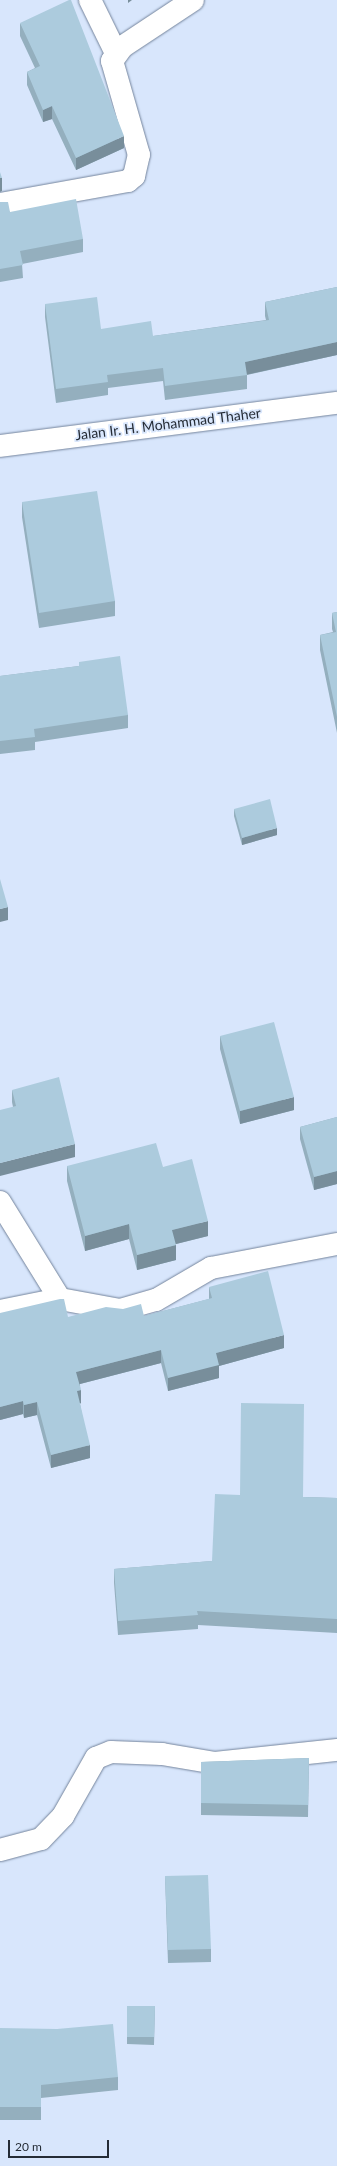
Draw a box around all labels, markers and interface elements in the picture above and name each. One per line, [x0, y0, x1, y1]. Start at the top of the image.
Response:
street label: Jalan Ir. H. Mohammad Thaher [74, 404, 262, 444]
scale bar [10, 2132, 111, 2158]
text: 20 m [15, 2139, 42, 2154]

